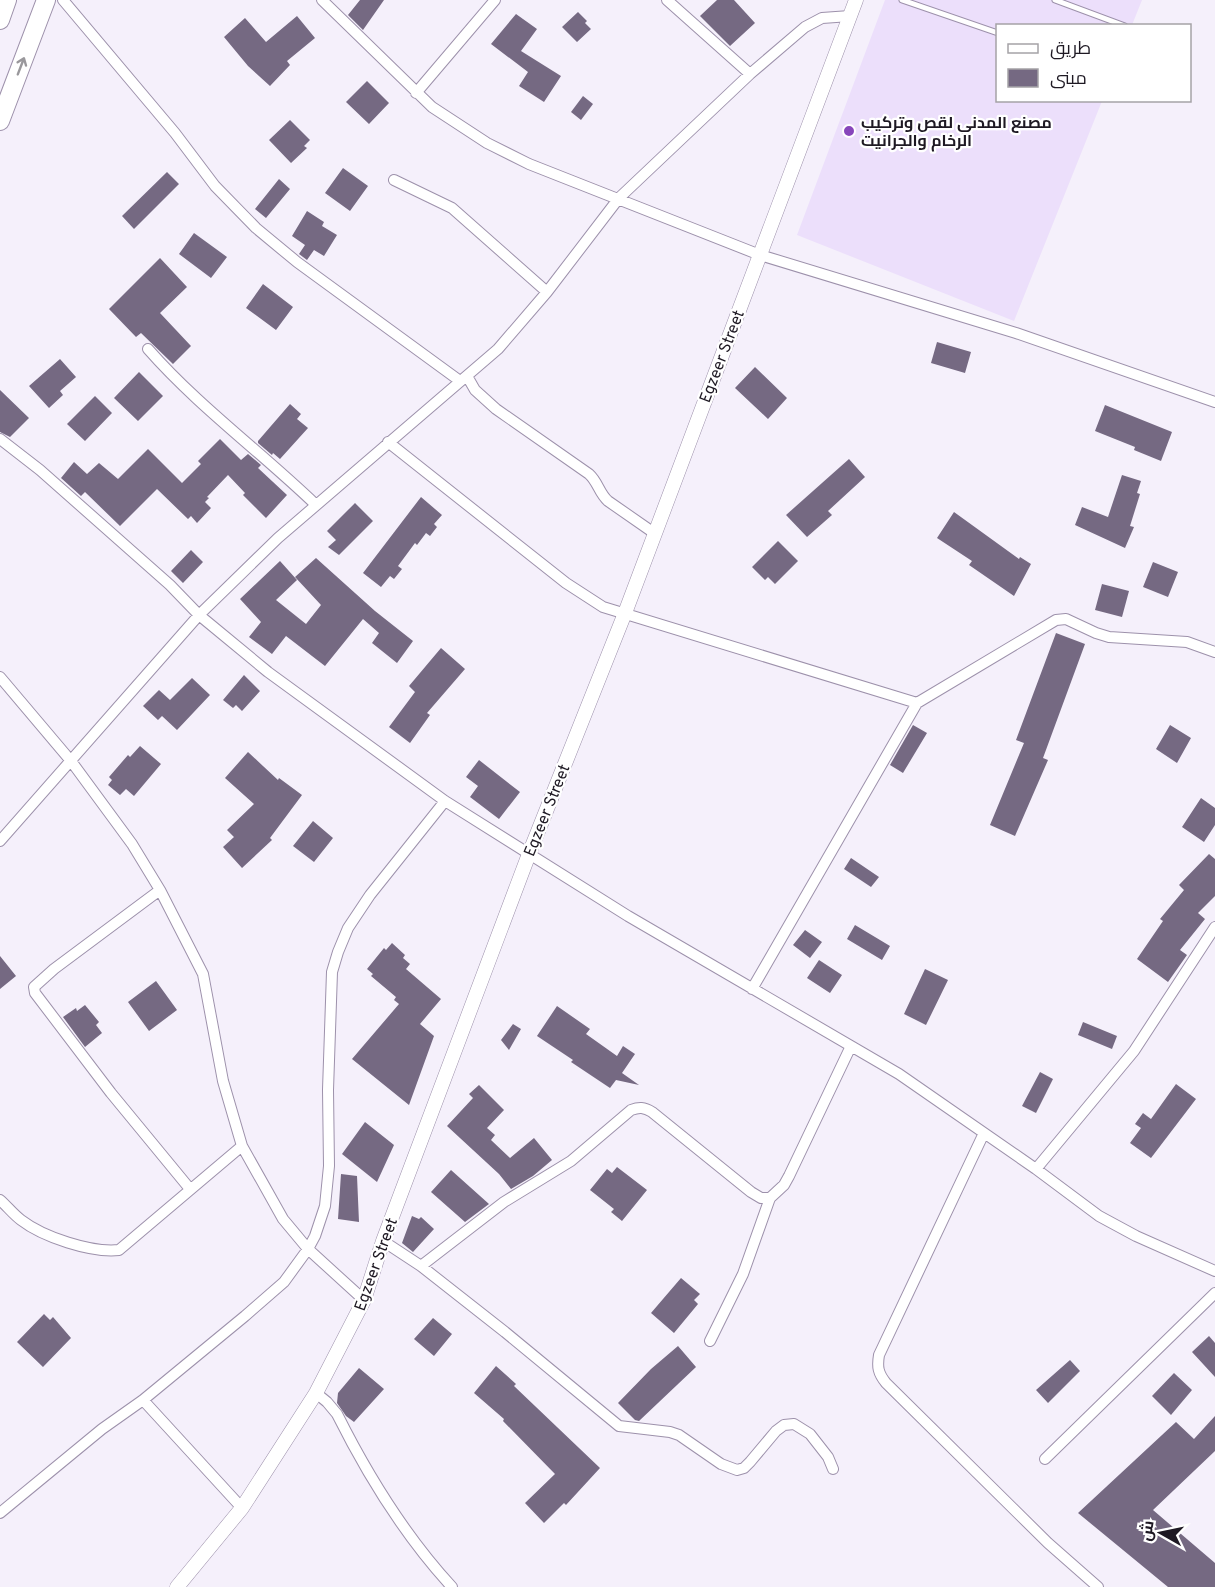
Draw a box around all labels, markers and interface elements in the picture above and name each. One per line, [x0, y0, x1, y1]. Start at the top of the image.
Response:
legend [996, 24, 1191, 102]
text: طريق [1050, 38, 1091, 61]
one-way arrow [16, 57, 27, 76]
text: مبنى [1050, 68, 1087, 91]
place label: مصنع المدني لقص وتركيب الرخام والجرانيت [861, 114, 1052, 152]
marker: مصنع المدني لقص وتركيب الرخام والجرانيت [842, 124, 856, 138]
street label: Egzeer Street [696, 308, 750, 406]
street label: Egzeer Street [520, 762, 575, 860]
street label: Egzeer Street [351, 1215, 403, 1314]
north arrow [1131, 1503, 1191, 1563]
text: ش [1137, 1519, 1160, 1543]

